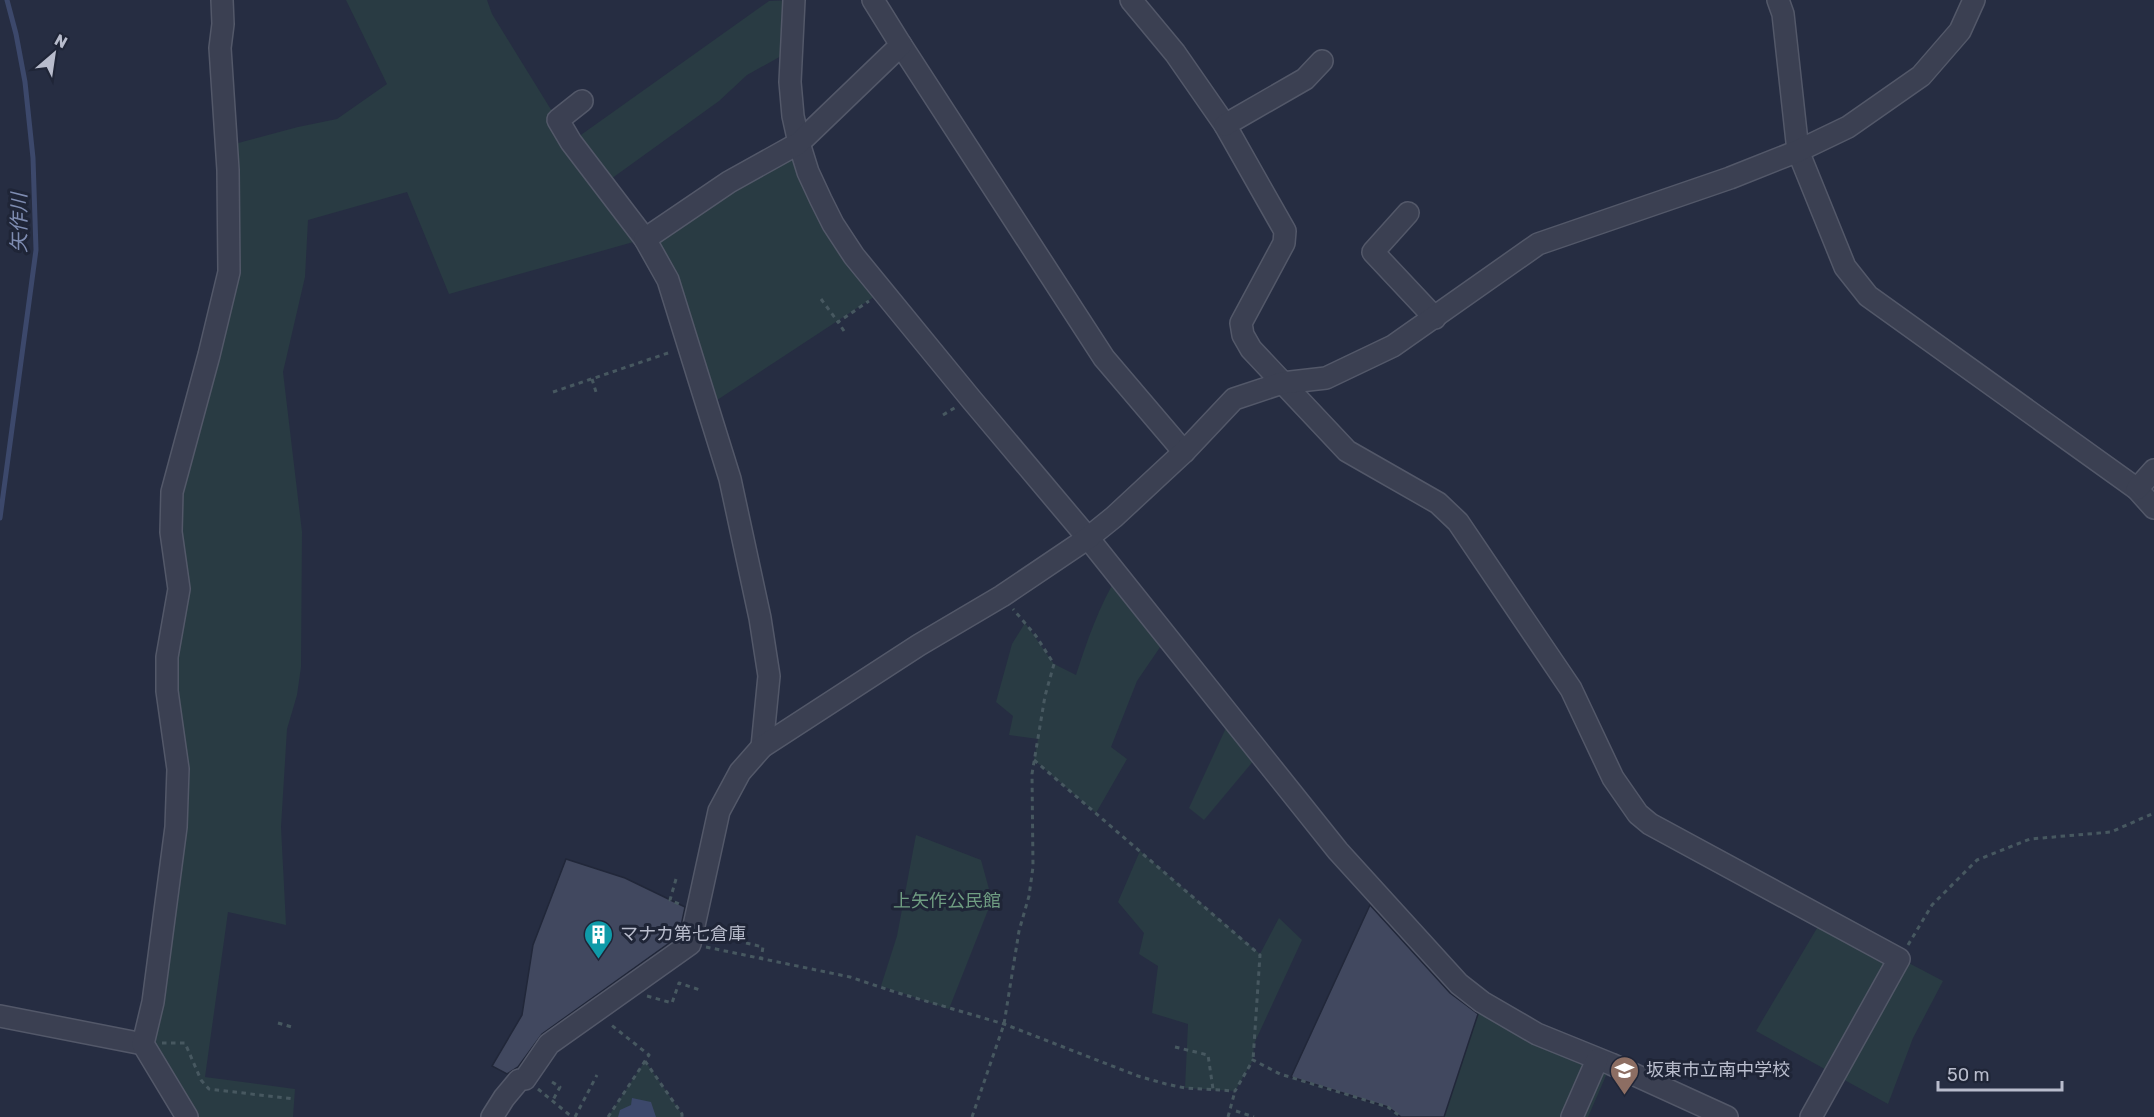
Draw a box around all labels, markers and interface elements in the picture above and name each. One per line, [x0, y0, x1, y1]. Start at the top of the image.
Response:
north arrow [24, 24, 84, 84]
text: N [51, 30, 71, 52]
water label: 矢作川 [7, 191, 31, 253]
park label: 上矢作公民館 [893, 890, 1001, 912]
building icon: マナカ第七倉庫 [583, 918, 615, 960]
place label: マナカ第七倉庫 [620, 923, 746, 945]
school or university icon: 坂東市立南中学校 [1609, 1054, 1641, 1096]
scale bar [1938, 1054, 2062, 1092]
place label: 坂東市立南中学校 [1646, 1059, 1790, 1081]
text: 50 m [1947, 1064, 1990, 1086]

